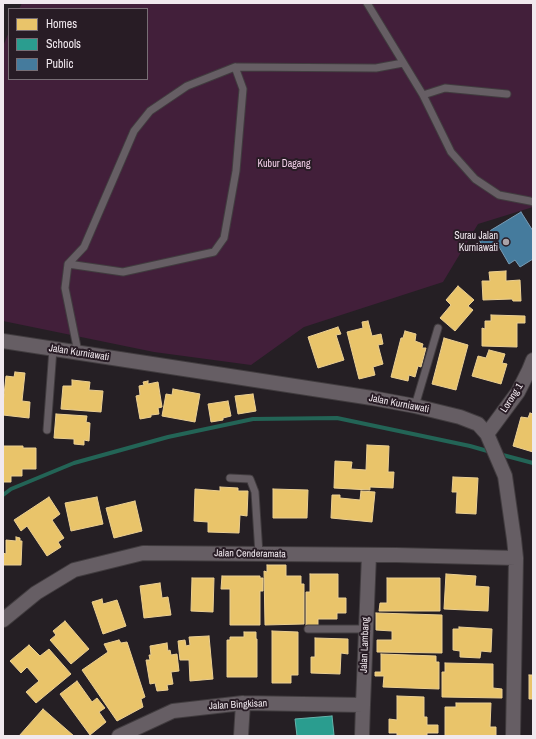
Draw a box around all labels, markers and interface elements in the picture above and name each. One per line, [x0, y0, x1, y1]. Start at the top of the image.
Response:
legend [8, 8, 148, 80]
text: Homes [46, 16, 77, 32]
text: Schools [46, 36, 81, 52]
text: Public [46, 56, 73, 72]
park label: Kubur Dagang [258, 158, 310, 170]
place label: Surau Jalan Kurniawati [454, 230, 498, 254]
marker: Surau Jalan Kurniawati [501, 237, 511, 247]
street label: Jalan Kurniawati [48, 342, 110, 364]
street label: Lorong 1 [498, 381, 526, 415]
street label: Jalan Kurniawati [368, 392, 430, 416]
street label: Jalan Cenderamata [214, 547, 286, 561]
street label: Jalan Lambang [358, 617, 372, 673]
street label: Jalan Bingkisan [209, 697, 267, 713]

